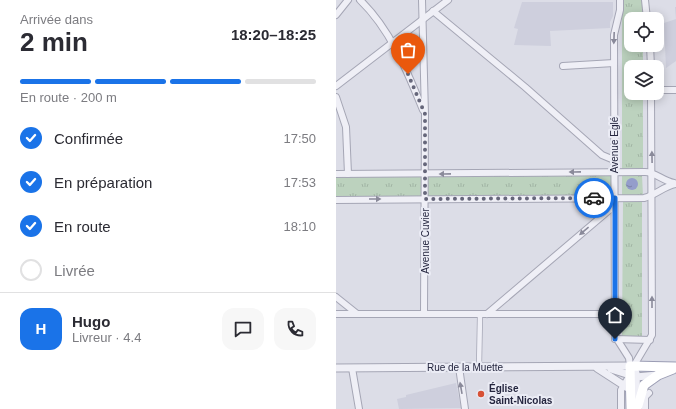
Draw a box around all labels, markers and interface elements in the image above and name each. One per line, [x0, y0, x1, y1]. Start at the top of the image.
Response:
text: Arrivée dans [20, 12, 93, 27]
map controls [624, 12, 664, 100]
button: locate [624, 12, 664, 52]
text: 18:20–18:25 [231, 26, 316, 43]
text: 2 min [20, 27, 88, 57]
one-way arrow [611, 32, 617, 45]
pin [391, 33, 425, 74]
icon: bag [397, 39, 419, 61]
button: layers [624, 60, 664, 100]
text: En route · 200 m [20, 90, 117, 105]
street label: Avenue Eglé [609, 116, 620, 173]
icon: check [20, 127, 42, 149]
text: Confirmée [54, 130, 123, 147]
text: 17:50 [283, 131, 316, 146]
one-way arrow [649, 150, 655, 163]
one-way arrow [568, 169, 581, 175]
icon: check [20, 171, 42, 193]
one-way arrow [438, 171, 451, 177]
text: En préparation [54, 174, 152, 191]
text: 17:53 [283, 175, 316, 190]
courier [574, 178, 614, 218]
icon: car [583, 187, 605, 209]
one-way arrow [369, 196, 381, 203]
street label: Avenue Cuvier [420, 208, 431, 274]
icon: check [20, 215, 42, 237]
text: En route [54, 218, 111, 235]
text: 18:10 [283, 219, 316, 234]
one-way arrow [579, 227, 590, 236]
text: Livrée [54, 262, 95, 279]
one-way arrow [649, 295, 655, 308]
pin [598, 298, 632, 339]
icon: home [604, 304, 626, 326]
button: chat [222, 308, 264, 350]
button: phone [274, 308, 316, 350]
text: Hugo [72, 313, 110, 330]
text: H [36, 320, 46, 337]
text: Livreur · 4.4 [72, 330, 141, 345]
street label: Rue de la Muette [427, 362, 504, 373]
one-way arrow [458, 382, 464, 394]
place label: Église Saint-Nicolas [489, 382, 553, 406]
marker: Église Saint-Nicolas [476, 389, 486, 399]

